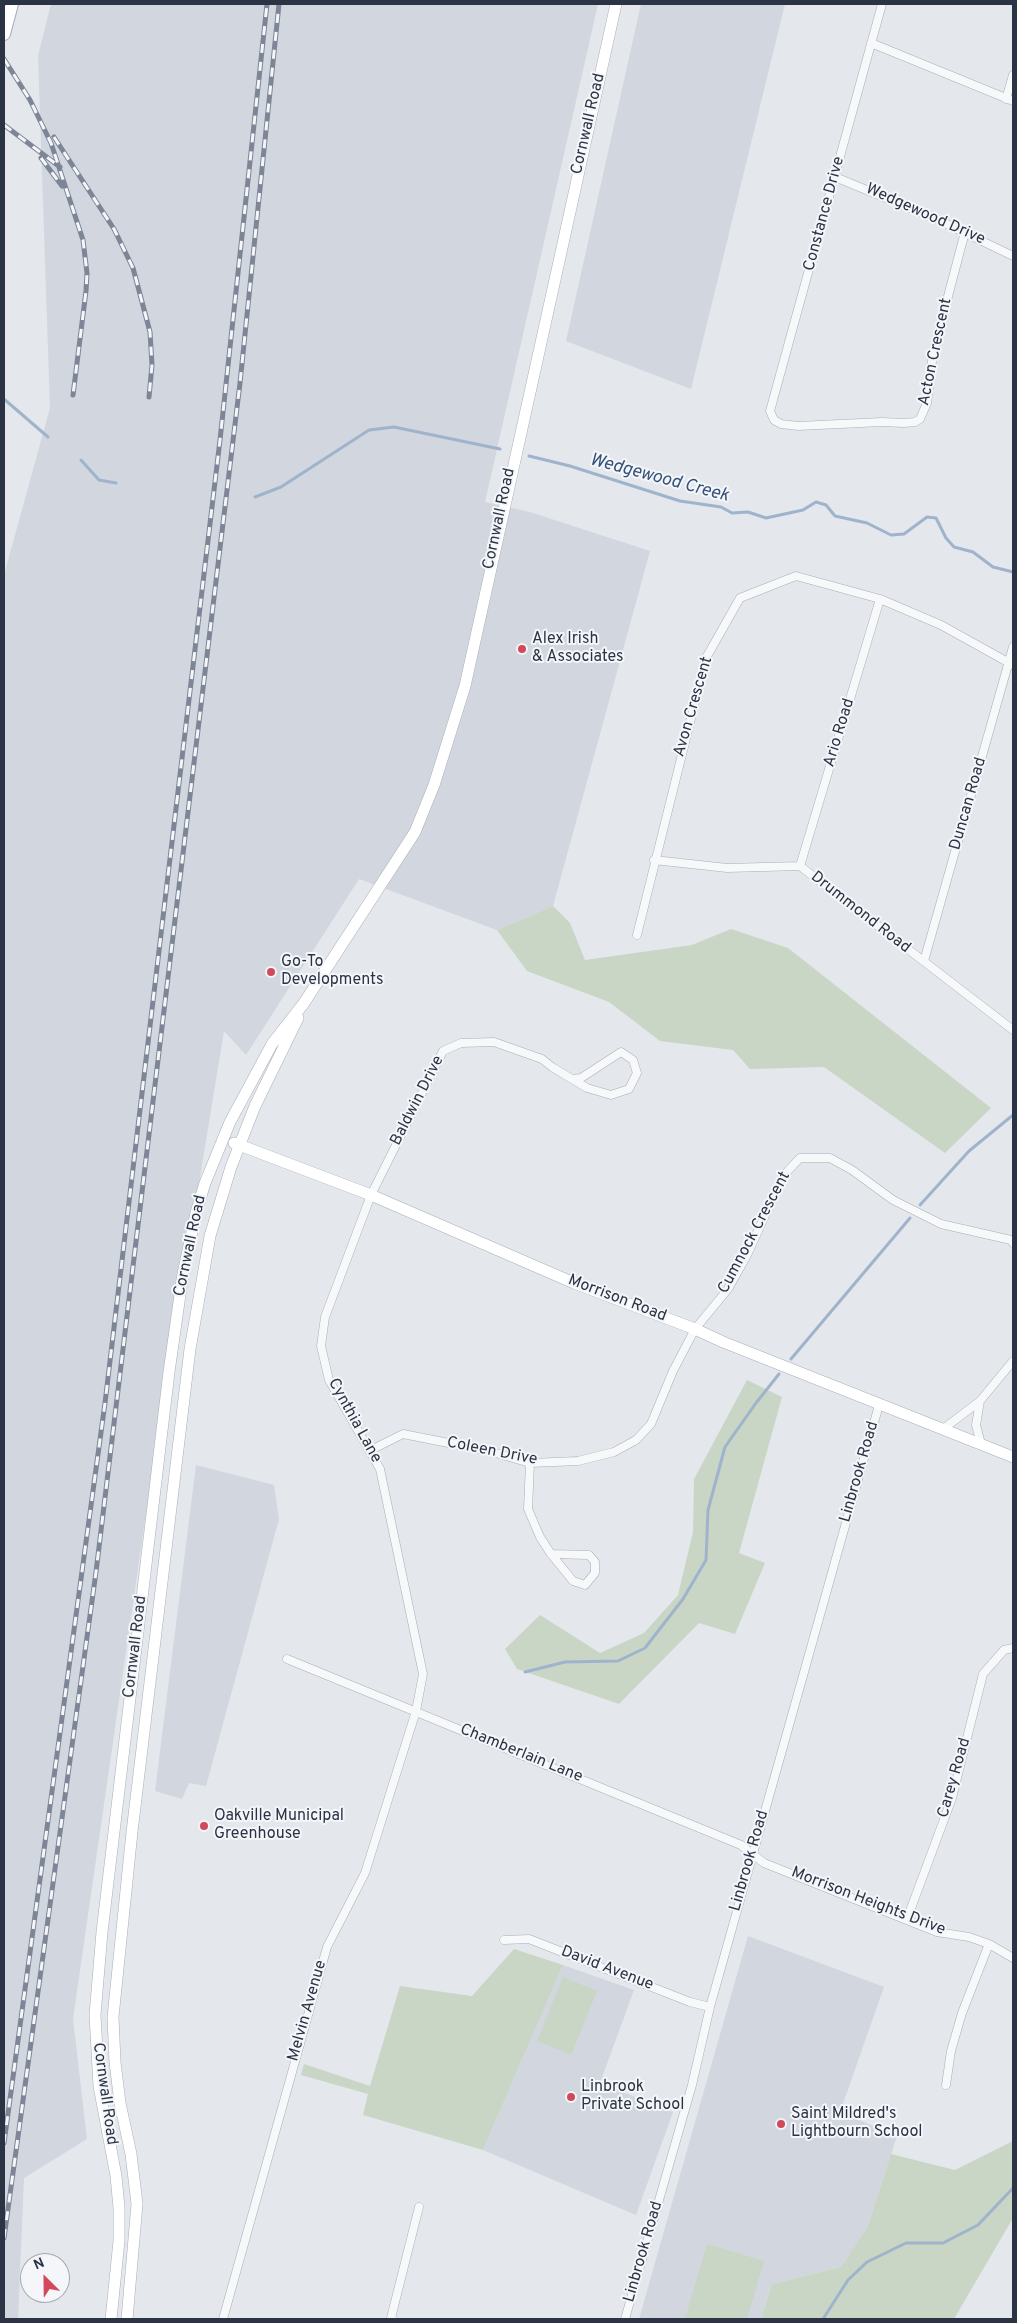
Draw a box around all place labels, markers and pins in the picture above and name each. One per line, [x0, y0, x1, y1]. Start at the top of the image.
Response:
place label: Alex Irish & Associates [532, 630, 623, 668]
marker: Alex Irish & Associates [516, 643, 528, 655]
place label: Go-To Developments [281, 953, 383, 991]
marker: Go-To Developments [265, 966, 277, 978]
place label: Oakville Municipal Greenhouse [214, 1807, 344, 1845]
marker: Oakville Municipal Greenhouse [198, 1820, 210, 1832]
place label: Linbrook Private School [581, 2078, 684, 2116]
marker: Linbrook Private School [565, 2091, 577, 2103]
place label: Saint Mildred's Lightbourn School [791, 2105, 923, 2143]
marker: Saint Mildred's Lightbourn School [775, 2118, 787, 2130]

